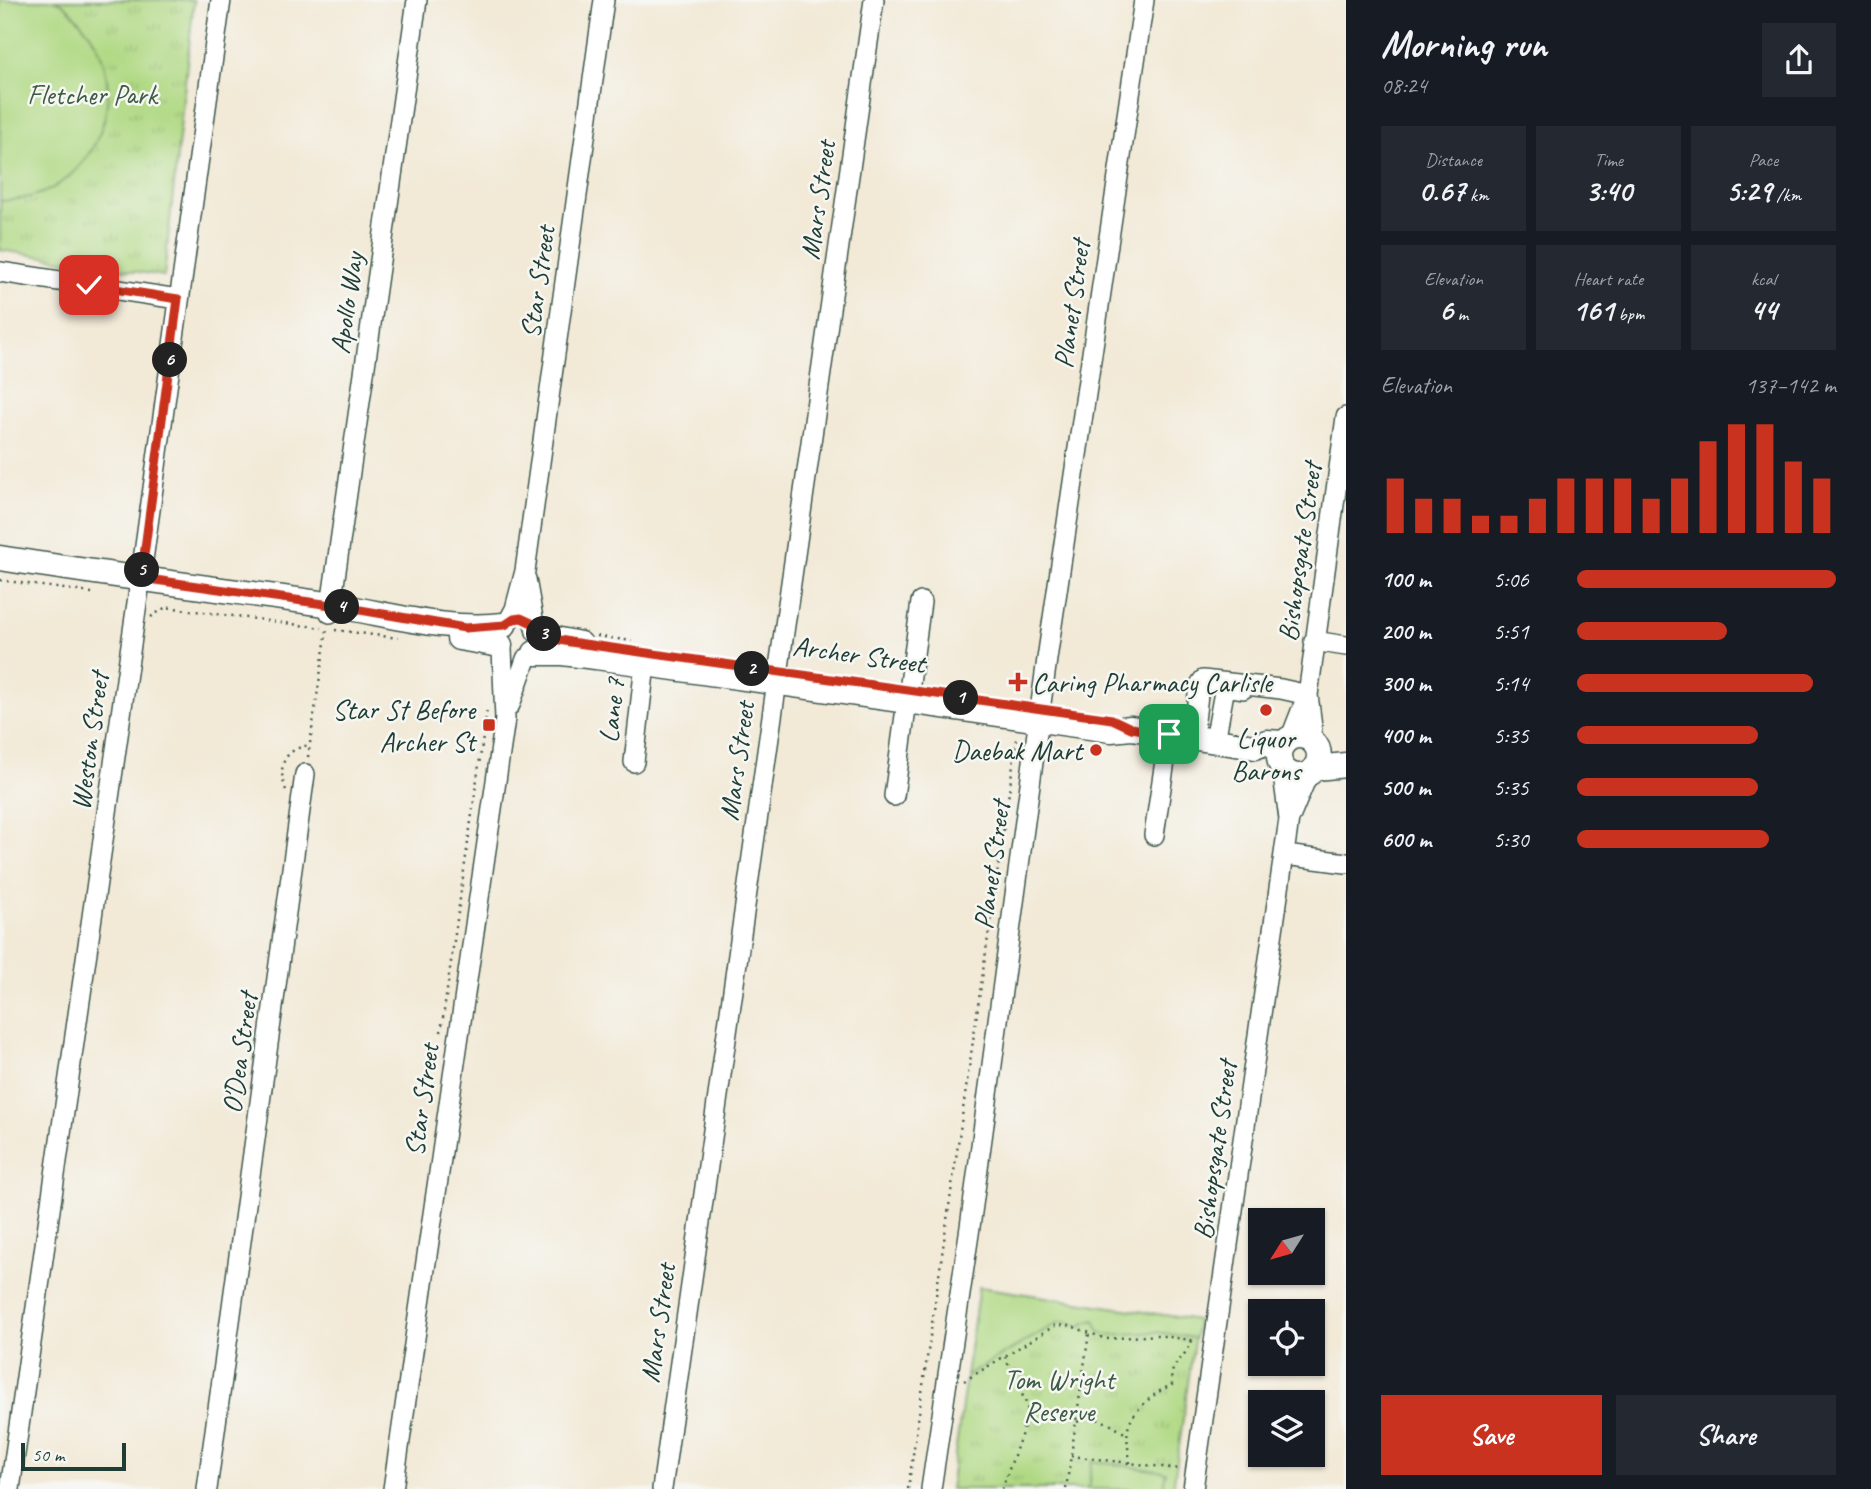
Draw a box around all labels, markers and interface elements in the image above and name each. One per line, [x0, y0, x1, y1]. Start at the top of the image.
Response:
text: Morning run [1381, 21, 1547, 68]
button: share [1762, 23, 1836, 97]
text: 08:24 [1381, 71, 1427, 100]
park label: Fletcher Park [27, 77, 159, 112]
street label: Mars Street [792, 136, 844, 262]
text: Distance [1425, 148, 1482, 172]
text: Time [1594, 148, 1623, 172]
text: Pace [1749, 148, 1778, 172]
text: 0.67 [1418, 172, 1465, 210]
text: 3:40 [1585, 172, 1632, 210]
text: 5:29 [1726, 172, 1772, 210]
text: km [1465, 183, 1489, 207]
text: /km [1772, 183, 1801, 207]
street label: Star Street [512, 221, 563, 340]
street label: Planet Street [1045, 234, 1098, 370]
street label: Apollo Way [322, 248, 371, 356]
pin [59, 255, 119, 315]
icon: check [70, 266, 108, 304]
text: Elevation [1424, 267, 1483, 291]
text: Heart rate [1574, 267, 1643, 291]
text: kcal [1751, 267, 1776, 291]
text: 6 [1439, 291, 1453, 329]
text: 161 [1573, 291, 1614, 329]
text: 44 [1750, 291, 1777, 329]
text: m [1453, 302, 1468, 326]
text: bpm [1614, 302, 1644, 326]
pin: 6 [152, 342, 188, 378]
text: 6 [165, 347, 174, 371]
text: Elevation [1381, 371, 1452, 400]
text: 137–142 m [1745, 371, 1836, 400]
street label: Bishopsgate Street [1270, 457, 1330, 644]
pin: 5 [124, 552, 160, 588]
text: 5 [137, 557, 146, 581]
text: 100 m [1381, 565, 1431, 594]
text: 5:06 [1493, 565, 1529, 594]
pin: 4 [324, 590, 360, 624]
text: 4 [337, 594, 346, 618]
pin: 3 [526, 616, 562, 652]
text: 200 m [1381, 617, 1431, 646]
text: 5:51 [1493, 617, 1529, 646]
text: 3 [539, 621, 548, 645]
street label: Archer Street [791, 628, 930, 681]
pin: 2 [734, 652, 770, 686]
text: 2 [747, 656, 756, 680]
place label: Caring Pharmacy Carlisle [1032, 665, 1274, 700]
street label: Weston Street [63, 666, 117, 812]
text: 300 m [1381, 669, 1431, 698]
text: 5:14 [1493, 669, 1529, 698]
street label: Lane 7 [591, 674, 632, 744]
marker: Caring Pharmacy Carlisle [1010, 674, 1026, 690]
pin: 1 [944, 680, 978, 716]
text: 1 [956, 685, 965, 709]
place label: Star St Before Archer St [332, 692, 478, 759]
street label: Mars Street [711, 697, 763, 823]
marker: Liquor Barons [1258, 702, 1274, 718]
pin [1139, 704, 1199, 764]
icon: arrive [1150, 715, 1188, 753]
marker: Star St Before Archer St [481, 717, 497, 733]
place label: Liquor Barons [1232, 721, 1303, 788]
text: 400 m [1381, 721, 1431, 750]
text: 5:35 [1493, 721, 1529, 750]
place label: Daebak Mart [952, 733, 1085, 768]
marker: Daebak Mart [1088, 742, 1104, 758]
text: 500 m [1381, 773, 1430, 802]
text: 5:35 [1493, 773, 1529, 802]
street label: Planet Street [965, 795, 1018, 931]
text: 600 m [1381, 825, 1431, 854]
text: 5:30 [1493, 825, 1529, 854]
street label: O'Dea Street [214, 987, 266, 1116]
street label: Star Street [396, 1039, 447, 1158]
street label: Bishopsgate Street [1185, 1055, 1245, 1242]
north arrow [1248, 1208, 1325, 1284]
map controls [1248, 1208, 1325, 1467]
street label: Mars Street [632, 1259, 684, 1385]
button: locate [1248, 1299, 1325, 1376]
park label: Tom Wright Reserve [1004, 1362, 1117, 1429]
button: layers [1248, 1390, 1325, 1467]
button: Save [1381, 1395, 1602, 1475]
button: Share [1616, 1395, 1836, 1475]
scale bar [21, 1440, 126, 1472]
text: 50 m [32, 1443, 64, 1467]

